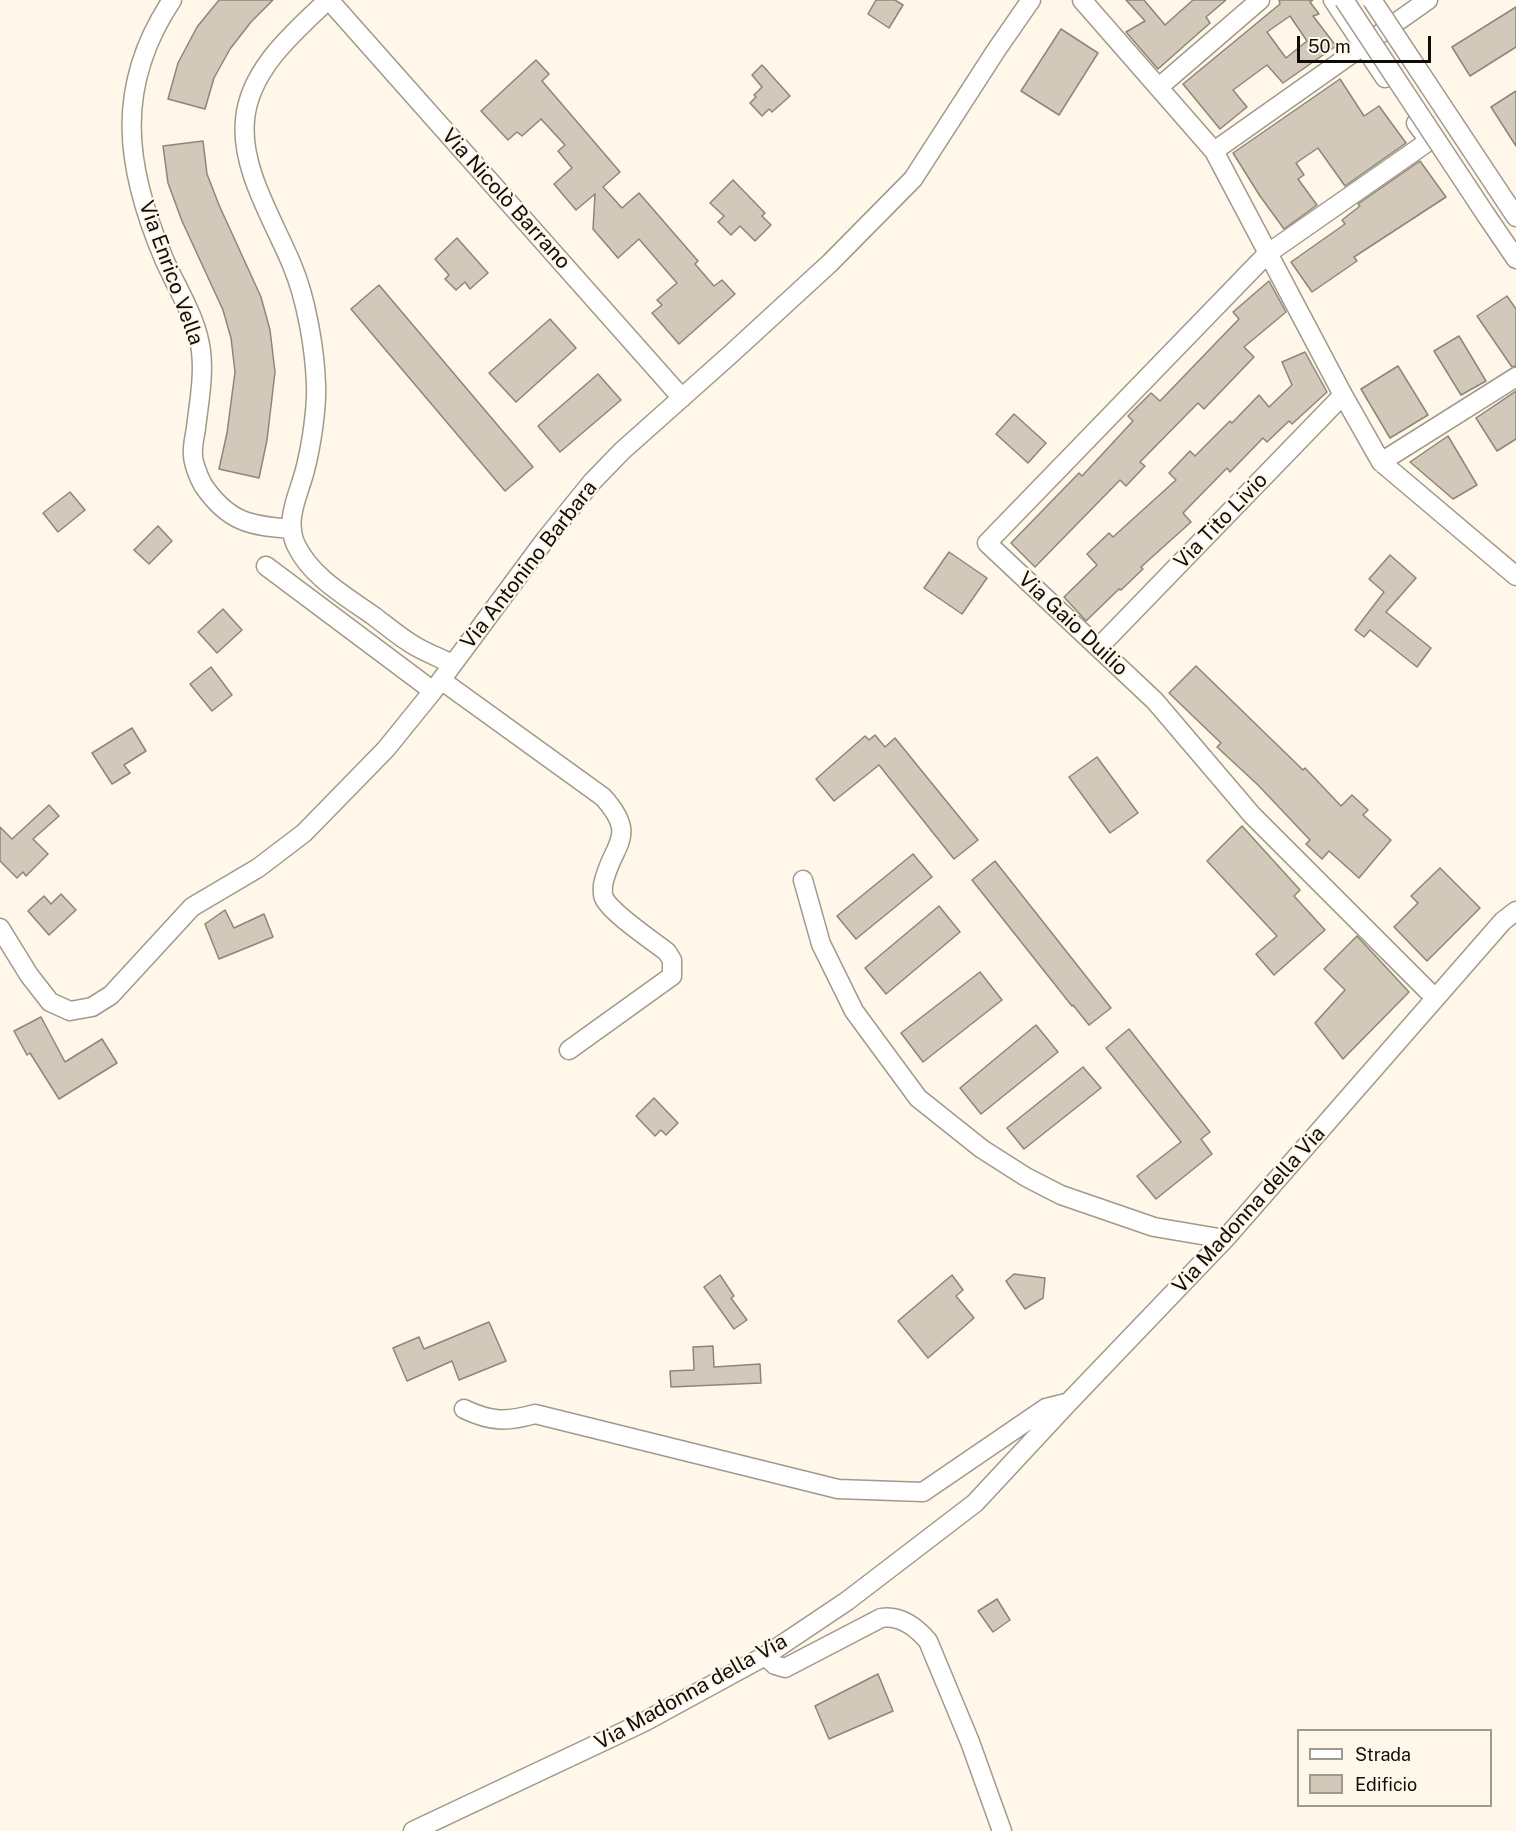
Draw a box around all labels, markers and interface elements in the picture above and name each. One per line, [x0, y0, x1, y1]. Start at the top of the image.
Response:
scale bar [1300, 24, 1434, 62]
text: 50 m [1308, 36, 1351, 57]
street label: Via Nicolò Barrano [436, 124, 576, 274]
street label: Via Enrico Vella [133, 197, 209, 349]
street label: Via Tito Livio [1169, 468, 1273, 574]
street label: Via Antonino Barbara [456, 476, 602, 654]
street label: Via Gaio Duilio [1013, 567, 1133, 681]
street label: Via Madonna della Via [1167, 1121, 1331, 1299]
street label: Via Madonna della Via [590, 1629, 792, 1755]
legend [1297, 1729, 1492, 1807]
text: Strada [1355, 1744, 1411, 1765]
text: Edificio [1355, 1774, 1417, 1795]

